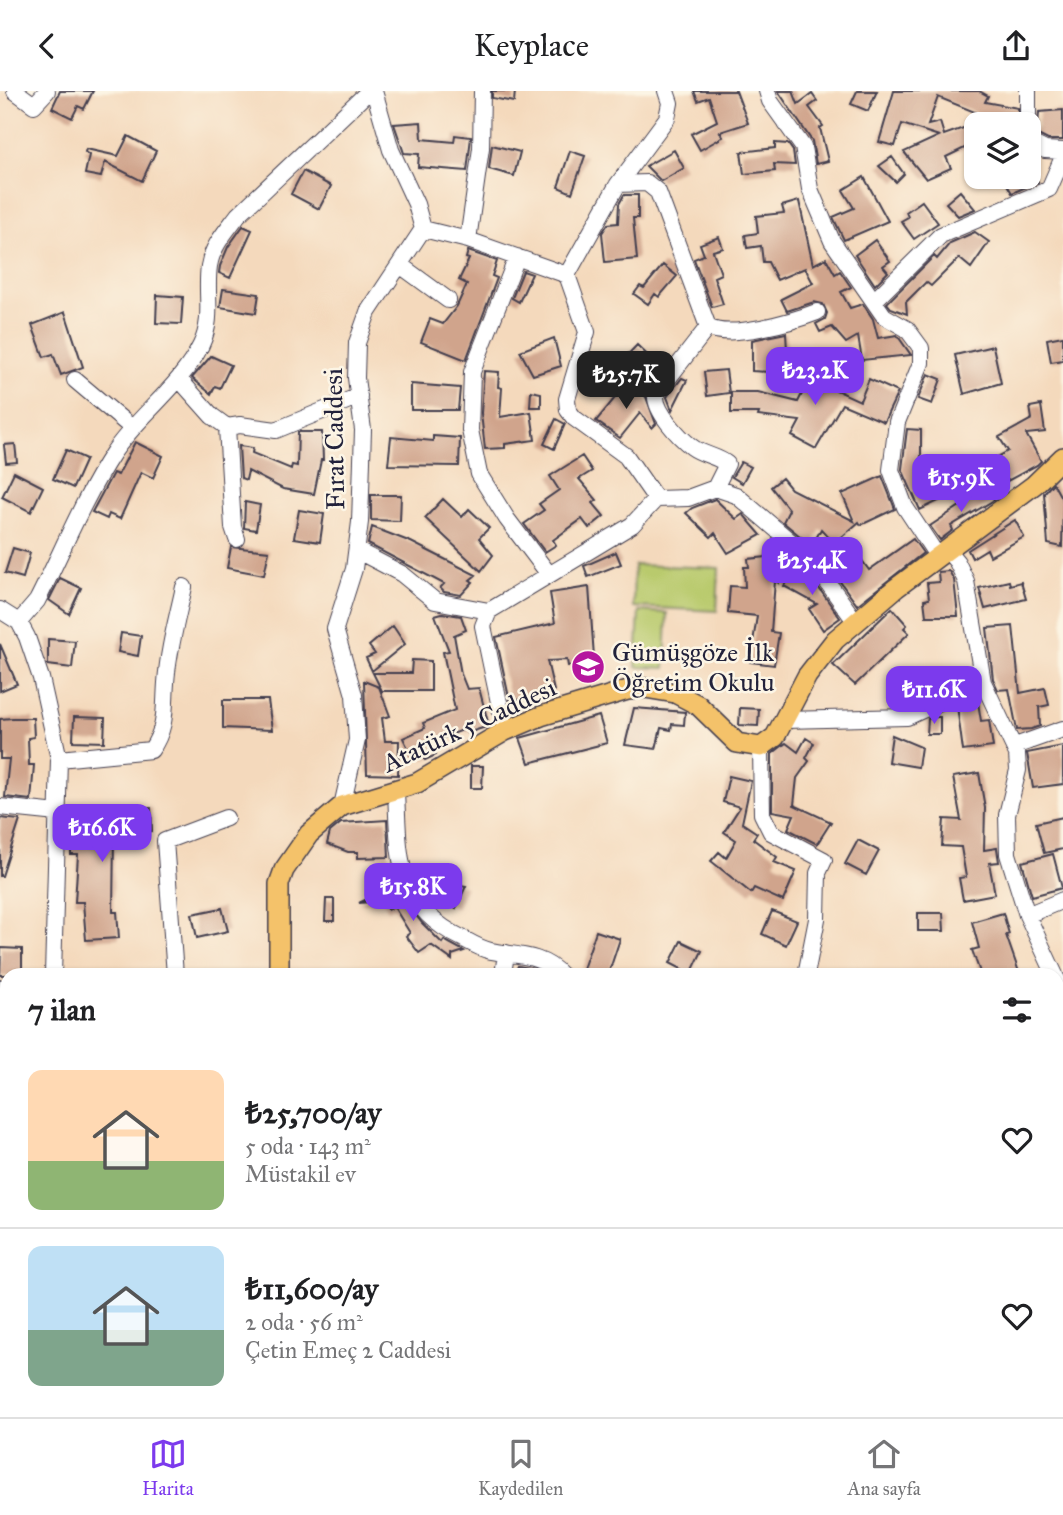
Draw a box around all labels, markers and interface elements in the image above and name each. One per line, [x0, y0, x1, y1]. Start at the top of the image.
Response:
text: Keyplace [474, 26, 589, 65]
icon: back [28, 27, 66, 65]
icon: share [997, 27, 1035, 65]
map controls [964, 112, 1041, 189]
button: layers [964, 112, 1041, 189]
pin: ₺23.2K [758, 347, 872, 407]
pin: ₺25.7K [569, 351, 683, 411]
text: ₺23.2K [782, 356, 848, 384]
text: ₺25.7K [593, 360, 659, 388]
street label: Fırat Caddesi [317, 368, 351, 510]
pin: ₺15.9K [904, 455, 1018, 514]
text: ₺15.9K [928, 463, 994, 491]
pin: ₺25.4K [755, 538, 869, 597]
text: ₺25.4K [778, 546, 846, 574]
place label: Gümüşgöze İlk Öğretim Okulu [612, 636, 775, 698]
school or university icon: Gümüşgöze İlk Öğretim Okulu [569, 648, 607, 686]
pin: ₺11.6K [877, 667, 991, 726]
street label: Atatürk 5 Caddesi [376, 671, 561, 780]
text: ₺11.6K [902, 675, 966, 703]
pin: ₺16.6K [45, 805, 159, 864]
text: ₺16.6K [69, 813, 135, 841]
pin: ₺15.8K [356, 863, 470, 923]
text: ₺15.8K [380, 872, 446, 900]
icon: filters [998, 991, 1036, 1029]
text: 7 ilan [28, 992, 96, 1028]
text: ₺25,700/ay [245, 1095, 381, 1131]
icon: home [84, 1098, 168, 1182]
icon: heart [998, 1121, 1036, 1159]
text: 5 oda · 143 m² [245, 1132, 371, 1160]
text: Müstakil ev [245, 1160, 356, 1188]
text: ₺11,600/ay [245, 1271, 378, 1307]
icon: home [84, 1274, 168, 1358]
icon: heart [998, 1297, 1036, 1335]
text: 2 oda · 56 m² [245, 1308, 363, 1336]
text: Çetin Emeç 2 Caddesi [245, 1336, 451, 1364]
tab: Harita [142, 1435, 194, 1500]
tab: Kaydedilen [478, 1435, 563, 1500]
tab: Ana sayfa [848, 1435, 921, 1500]

